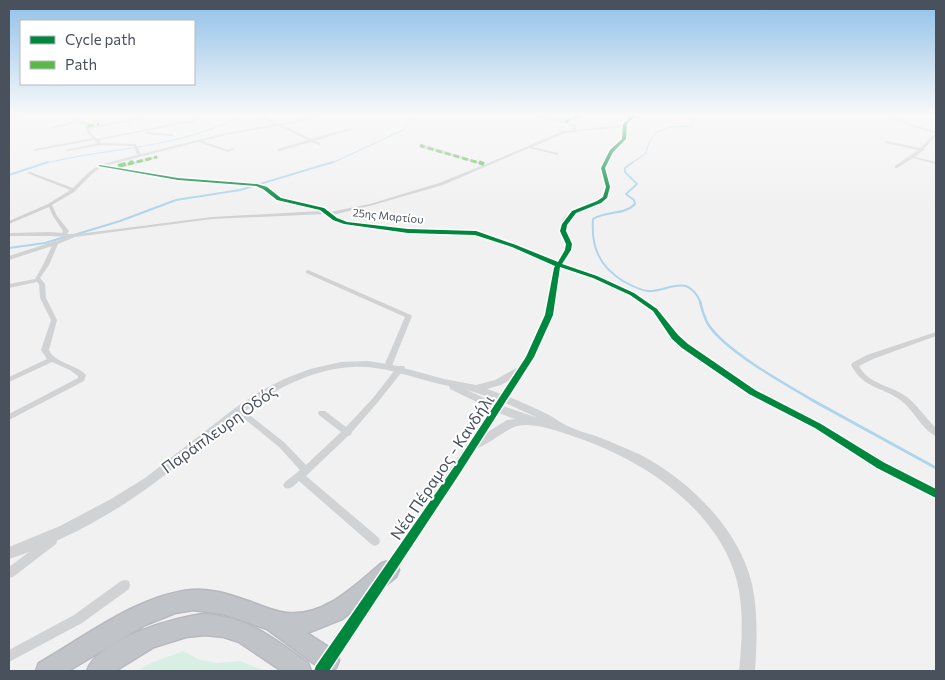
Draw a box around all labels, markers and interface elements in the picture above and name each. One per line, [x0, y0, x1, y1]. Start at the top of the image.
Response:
legend [20, 20, 195, 85]
text: Cycle path [65, 30, 136, 48]
text: Path [65, 55, 97, 73]
street label: 25ης Μαρτίου [352, 205, 424, 226]
street label: Παράπλευρη Οδός [157, 380, 280, 477]
street label: Νέα Πέραμος - Κανδήλι [386, 390, 497, 543]

